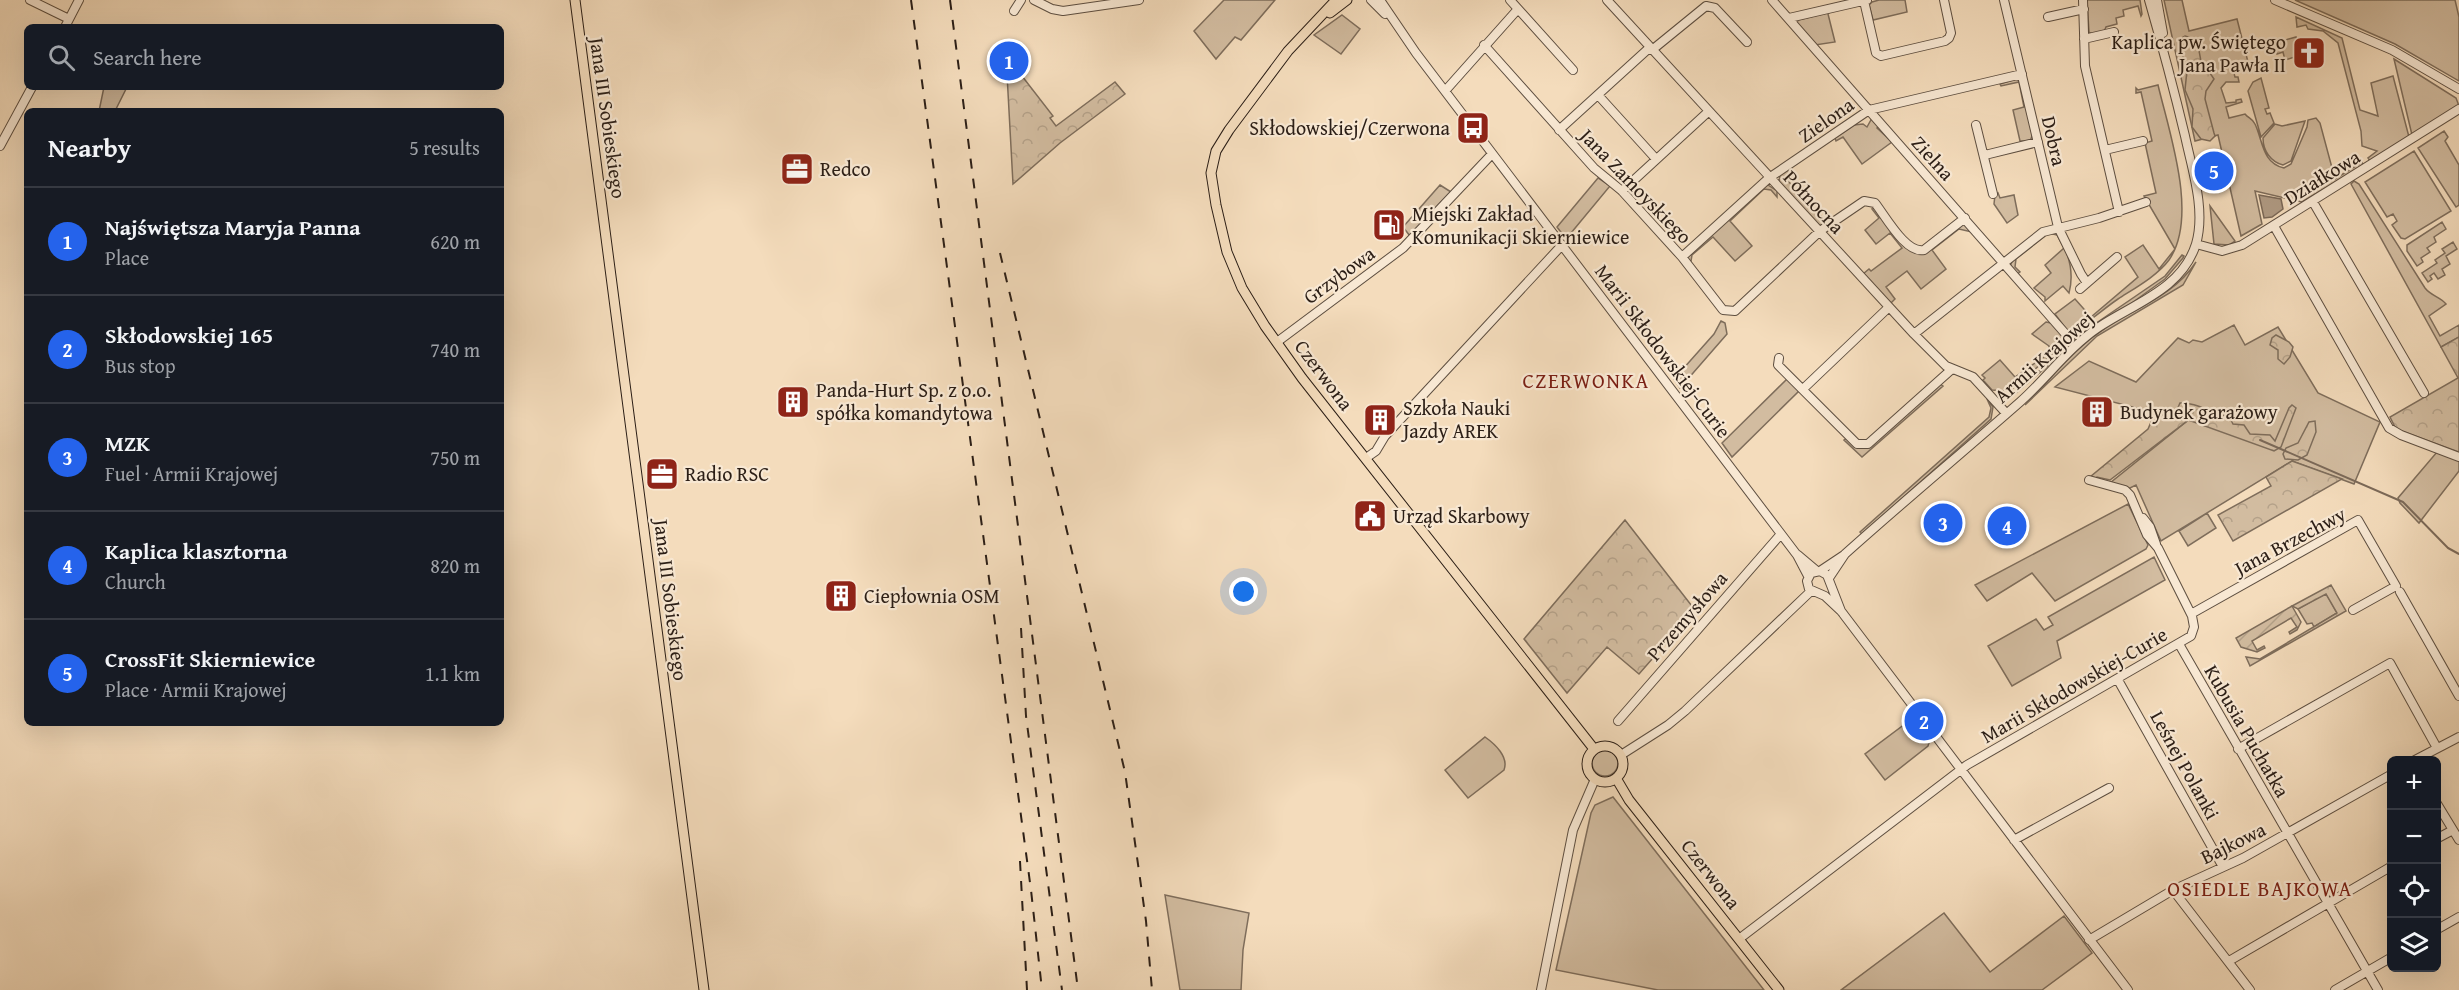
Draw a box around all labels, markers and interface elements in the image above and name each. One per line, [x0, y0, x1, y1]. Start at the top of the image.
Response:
search box [24, 24, 504, 90]
place label: Kaplica pw. Świętego Jana Pawła II [2112, 27, 2286, 79]
street label: Jana III Sobieskiego [582, 33, 634, 200]
church icon: Kaplica pw. Świętego Jana Pawła II [2291, 35, 2327, 71]
pin: 1 [990, 38, 1028, 84]
icon: search [45, 41, 78, 74]
text: Search here [93, 41, 202, 73]
street label: Zielona [1792, 90, 1860, 149]
bus stop icon: Skłodowskiej/Czerwona [1455, 110, 1491, 146]
place label: Skłodowskiej/Czerwona [1249, 113, 1451, 142]
street label: Dobra [2035, 113, 2074, 169]
street label: Jana Zamoyskiego [1572, 119, 1699, 250]
text: Nearby [48, 128, 131, 167]
street label: Zielna [1905, 129, 1962, 187]
text: 5 results [409, 133, 480, 162]
street label: Działkowa [2278, 142, 2366, 211]
pin: 5 [2194, 148, 2234, 194]
office icon: Redco [779, 151, 815, 187]
place label: Redco [820, 154, 871, 183]
street label: Północna [1777, 163, 1852, 240]
place label: Miejski Zakład Komunikacji Skierniewice [1412, 199, 1629, 251]
fuel station icon: Miejski Zakład Komunikacji Skierniewice [1371, 207, 1407, 243]
text: Najświętsza Maryja Panna [105, 211, 360, 243]
text: 1 [62, 227, 73, 256]
text: 620 m [430, 227, 480, 256]
street label: Grzybowa [1297, 238, 1381, 311]
text: Place [105, 243, 149, 272]
street label: Marii Skłodowskiej-Curie [1588, 258, 1738, 444]
street label: Armii Krajowej [1987, 304, 2100, 409]
text: Skłodowskiej 165 [105, 319, 273, 351]
street label: Czerwona [1288, 333, 1361, 417]
text: 2 [62, 335, 73, 364]
text: 740 m [430, 335, 480, 364]
text: Bus stop [105, 351, 176, 380]
district label: CZERWONKA [1522, 365, 1650, 396]
place label: Panda-Hurt Sp. z o.o. spółka komandytowa [816, 375, 993, 427]
building icon: Panda-Hurt Sp. z o.o. spółka komandytowa [775, 384, 811, 420]
place label: Szkoła Nauki Jazdy AREK [1400, 393, 1511, 445]
building icon: Budynek garażowy [2079, 394, 2115, 430]
place label: Budynek garażowy [2120, 397, 2278, 426]
building icon: Szkoła Nauki Jazdy AREK [1362, 402, 1398, 438]
text: MZK [105, 427, 150, 459]
text: 3 [62, 443, 73, 472]
text: 750 m [430, 443, 480, 472]
office icon: Radio RSC [644, 456, 680, 492]
text: Fuel · Armii Krajowej [105, 459, 278, 488]
place label: Radio RSC [685, 459, 769, 488]
public building icon: Urząd Skarbowy [1352, 498, 1388, 534]
street label: Jana Brzechwy [2226, 499, 2351, 584]
pin: 3 [1924, 500, 1962, 546]
place label: Urząd Skarbowy [1393, 501, 1530, 530]
pin: 4 [1988, 504, 2026, 548]
street label: Jana III Sobieskiego [647, 515, 696, 682]
text: Kaplica klasztorna [105, 535, 288, 567]
text: 4 [62, 551, 73, 580]
text: 820 m [430, 551, 480, 580]
street label: Przemysłowa [1639, 564, 1734, 667]
text: Church [105, 567, 166, 596]
your location [1229, 577, 1258, 606]
building icon: Ciepłownia OSM [823, 578, 859, 614]
place label: Ciepłownia OSM [864, 581, 1000, 610]
street label: Marii Skłodowskiej-Curie [1975, 619, 2172, 750]
text: CrossFit Skierniewice [105, 643, 315, 675]
text: 5 [62, 659, 73, 688]
text: 1.1 km [425, 659, 480, 688]
street label: Kubusia Puchatka [2198, 659, 2297, 803]
text: Place · Armii Krajowej [105, 675, 287, 704]
pin: 2 [1904, 698, 1944, 744]
street label: Leśnej Polanki [2144, 705, 2228, 825]
map controls [2387, 756, 2441, 972]
button: + [2387, 756, 2441, 810]
button: − [2387, 810, 2441, 864]
street label: Bajkowa [2195, 814, 2271, 871]
street label: Czerwona [1675, 832, 1748, 915]
button: locate [2387, 864, 2441, 918]
district label: OSIEDLE BAJKOWA [2167, 873, 2353, 904]
button: layers [2387, 918, 2441, 972]

